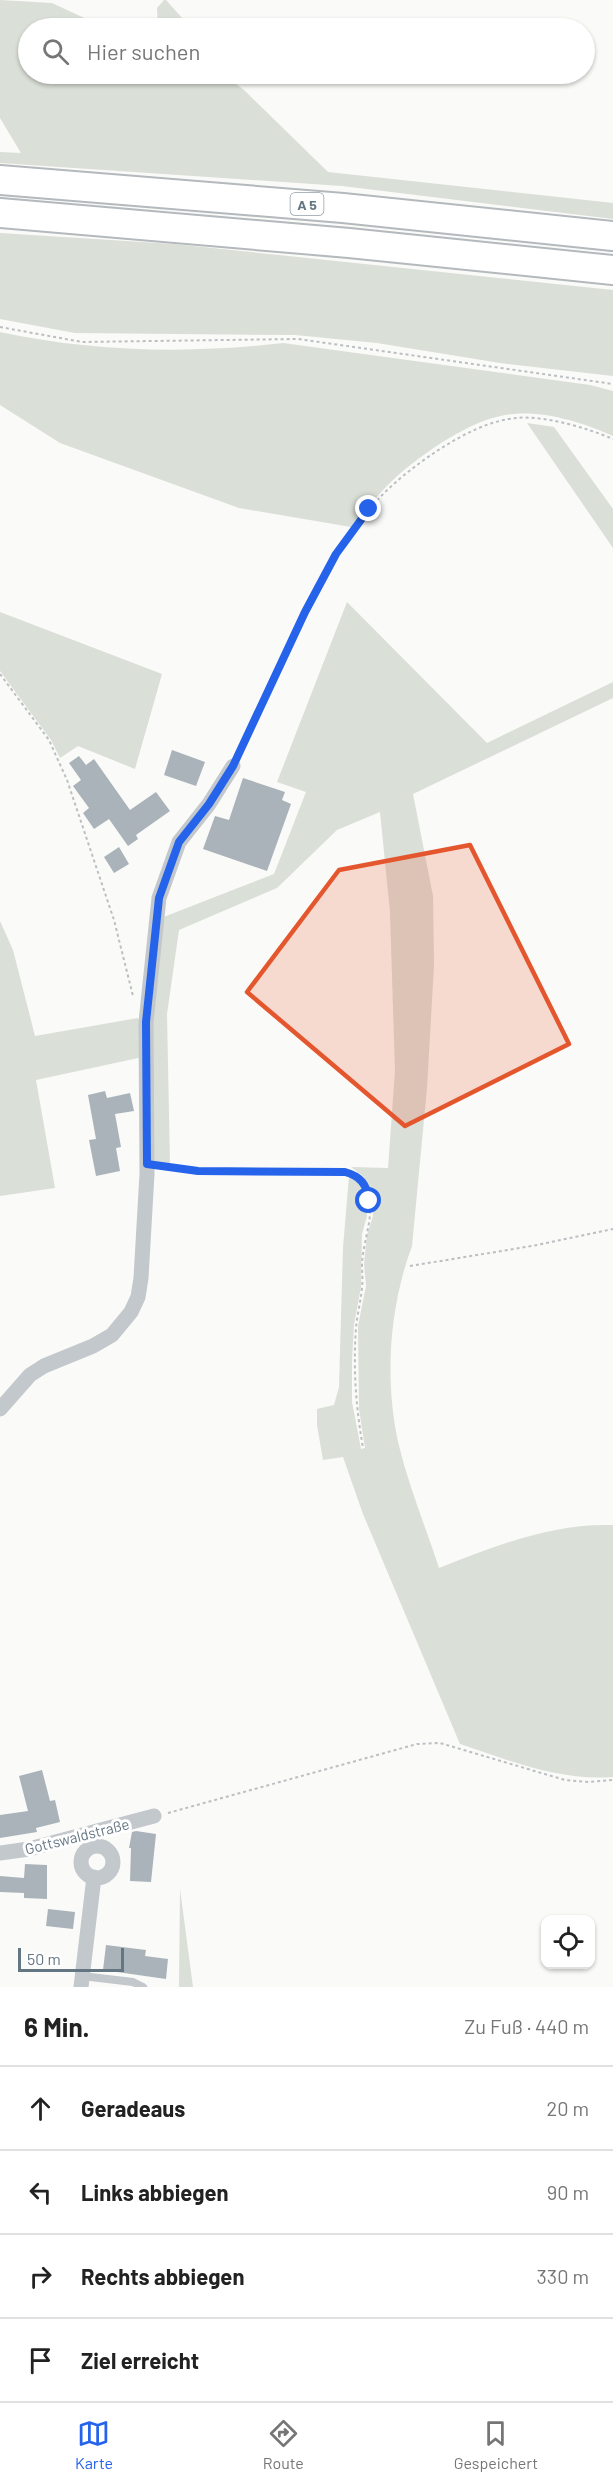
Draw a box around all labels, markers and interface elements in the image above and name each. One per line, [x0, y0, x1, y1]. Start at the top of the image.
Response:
search box [18, 18, 595, 84]
icon: search [39, 35, 72, 68]
text: Hier suchen [87, 38, 200, 64]
road number: A 5 [290, 193, 324, 215]
route end [355, 495, 381, 521]
route start [355, 1187, 381, 1213]
street label: Gottswaldstraße [23, 1814, 131, 1858]
map controls [541, 1915, 595, 1969]
button: locate [541, 1915, 595, 1969]
scale bar [18, 1945, 124, 1972]
text: 50 m [27, 1949, 61, 1968]
text: 6 Min. [24, 2011, 89, 2042]
text: Zu Fuß · 440 m [464, 2014, 589, 2038]
icon: ahead [24, 2092, 57, 2125]
text: Geradeaus [81, 2095, 185, 2121]
text: 20 m [546, 2096, 589, 2120]
icon: left [24, 2176, 57, 2209]
text: Links abbiegen [81, 2179, 229, 2205]
text: 90 m [547, 2180, 589, 2204]
icon: right [24, 2260, 57, 2293]
text: Rechts abbiegen [81, 2263, 244, 2289]
text: 330 m [537, 2264, 589, 2288]
icon: arrive [24, 2344, 57, 2377]
text: Ziel erreicht [81, 2347, 199, 2373]
tab: Karte [75, 2417, 113, 2472]
tab: Route [263, 2417, 304, 2472]
tab: Gespeichert [454, 2417, 538, 2472]

